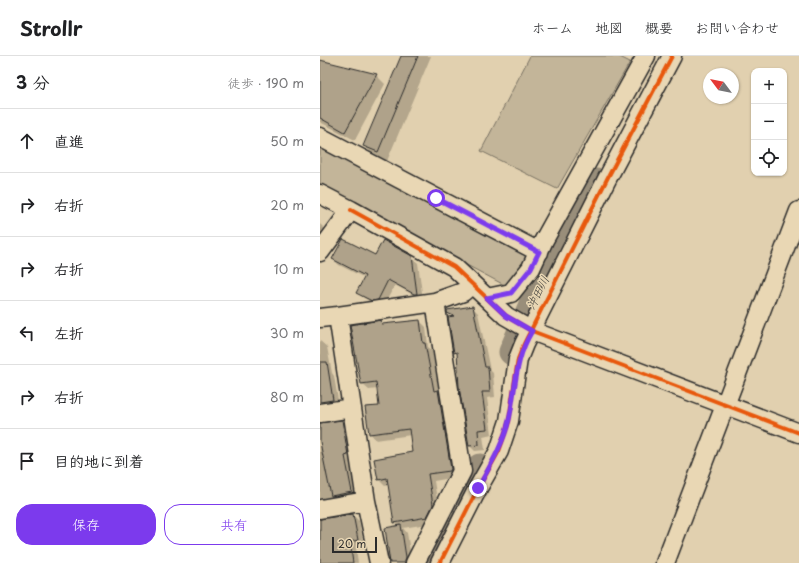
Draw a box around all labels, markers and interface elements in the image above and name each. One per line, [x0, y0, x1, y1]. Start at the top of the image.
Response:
text: Strollr [20, 14, 83, 42]
text: ホーム [532, 17, 573, 38]
text: 地図 [595, 17, 623, 38]
text: 概要 [645, 17, 673, 38]
text: お問い合わせ [695, 17, 779, 38]
north arrow [703, 68, 739, 104]
map controls [751, 68, 787, 176]
button: + [751, 68, 787, 104]
text: 3 分 [16, 69, 50, 95]
text: 徒歩 · 190 m [228, 73, 304, 92]
button: − [751, 104, 787, 140]
text: 直進 [54, 129, 84, 152]
icon: ahead [16, 130, 38, 152]
text: 50 m [270, 131, 304, 150]
button: locate [751, 140, 787, 176]
route start [427, 189, 445, 207]
text: 右折 [54, 193, 84, 216]
icon: right [16, 194, 38, 216]
text: 20 m [270, 195, 304, 214]
text: 右折 [54, 257, 84, 280]
icon: right [16, 258, 38, 280]
text: 10 m [274, 259, 304, 278]
water label: 沖田川 [521, 272, 553, 313]
text: 左折 [54, 321, 84, 344]
icon: left [16, 322, 38, 344]
text: 30 m [270, 323, 304, 342]
text: 右折 [54, 385, 84, 408]
icon: right [16, 386, 38, 408]
text: 80 m [270, 387, 304, 406]
text: 目的地に到着 [54, 449, 144, 472]
icon: arrive [16, 450, 38, 472]
route end [469, 479, 487, 497]
button: 保存 [16, 504, 156, 545]
button: 共有 [164, 504, 304, 545]
scale bar [332, 535, 377, 554]
text: 20 m [338, 535, 366, 552]

